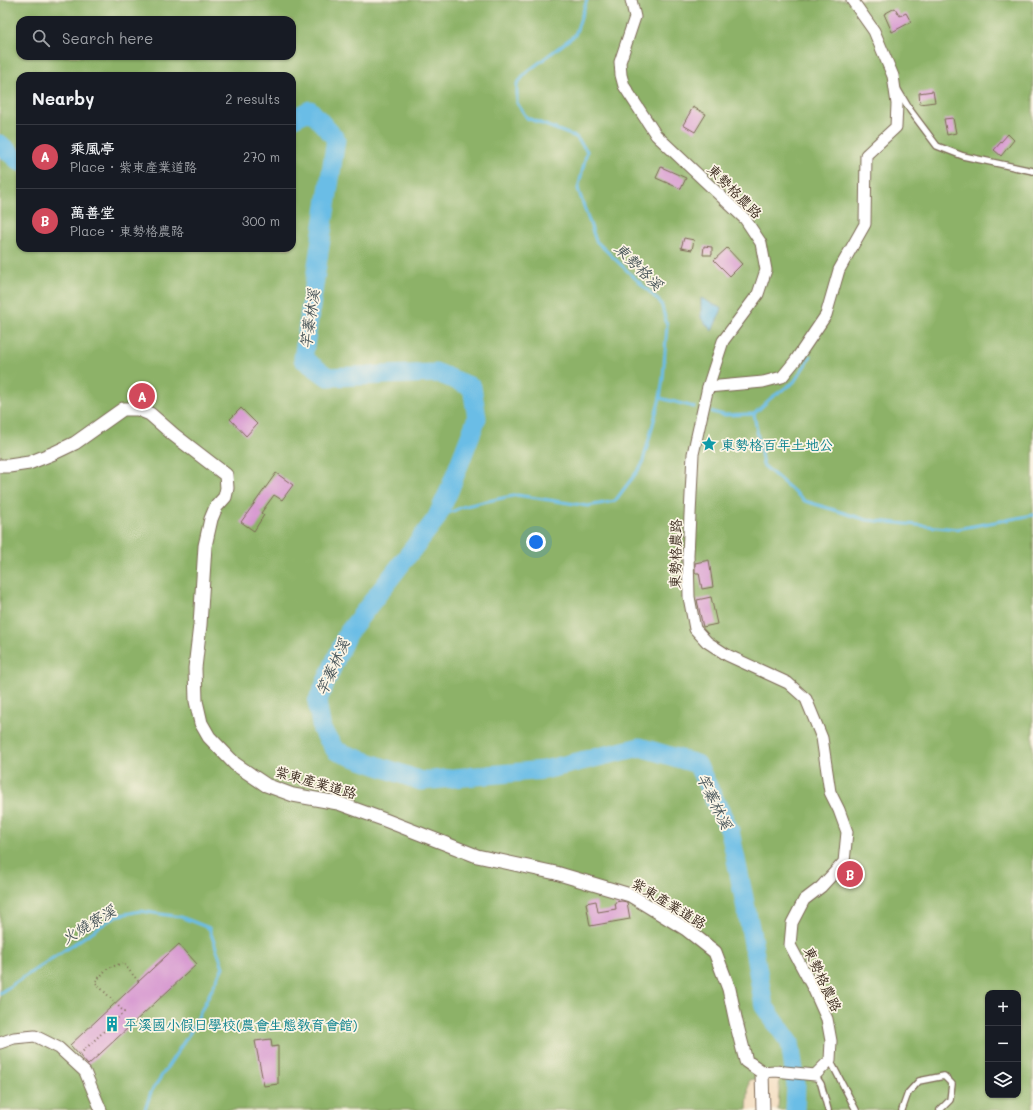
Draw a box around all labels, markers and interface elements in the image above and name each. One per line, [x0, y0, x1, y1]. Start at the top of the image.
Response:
search box [16, 16, 296, 60]
icon: search [30, 27, 52, 49]
text: Search here [62, 28, 153, 48]
text: Nearby [32, 87, 94, 109]
text: 2 results [225, 90, 280, 107]
text: 乘風亭 [70, 138, 115, 158]
text: A [40, 148, 50, 165]
text: 270 m [243, 148, 280, 165]
text: Place · 紫東產業道路 [70, 158, 197, 175]
street label: 東勢格農路 [704, 160, 766, 222]
text: 萬善堂 [70, 202, 115, 222]
text: B [41, 212, 49, 229]
text: 300 m [242, 212, 280, 229]
text: Place · 東勢格農路 [70, 222, 184, 239]
water label: 東勢格溪 [610, 238, 668, 295]
water label: 竿蓁林溪 [295, 287, 323, 350]
pin: A [129, 381, 155, 411]
place icon: 東勢格百年土地公 [700, 435, 718, 453]
place label: 東勢格百年土地公 [721, 435, 833, 454]
street label: 東勢格農路 [665, 519, 685, 589]
your location [526, 532, 546, 552]
water label: 竿蓁林溪 [311, 635, 354, 698]
street label: 紫東產業道路 [273, 761, 359, 803]
water label: 竿蓁林溪 [693, 770, 738, 833]
pin: B [837, 859, 863, 889]
street label: 紫東產業道路 [628, 873, 710, 933]
water label: 火燒寮溪 [57, 899, 120, 948]
street label: 東勢格農路 [800, 943, 846, 1015]
map controls [985, 990, 1021, 1098]
button: + [985, 990, 1021, 1026]
building icon: 平溪國小假日學校(農會生態教育會館) [103, 1015, 121, 1033]
place label: 平溪國小假日學校(農會生態教育會館) [124, 1015, 358, 1034]
button: − [985, 1026, 1021, 1062]
button: layers [985, 1062, 1021, 1098]

